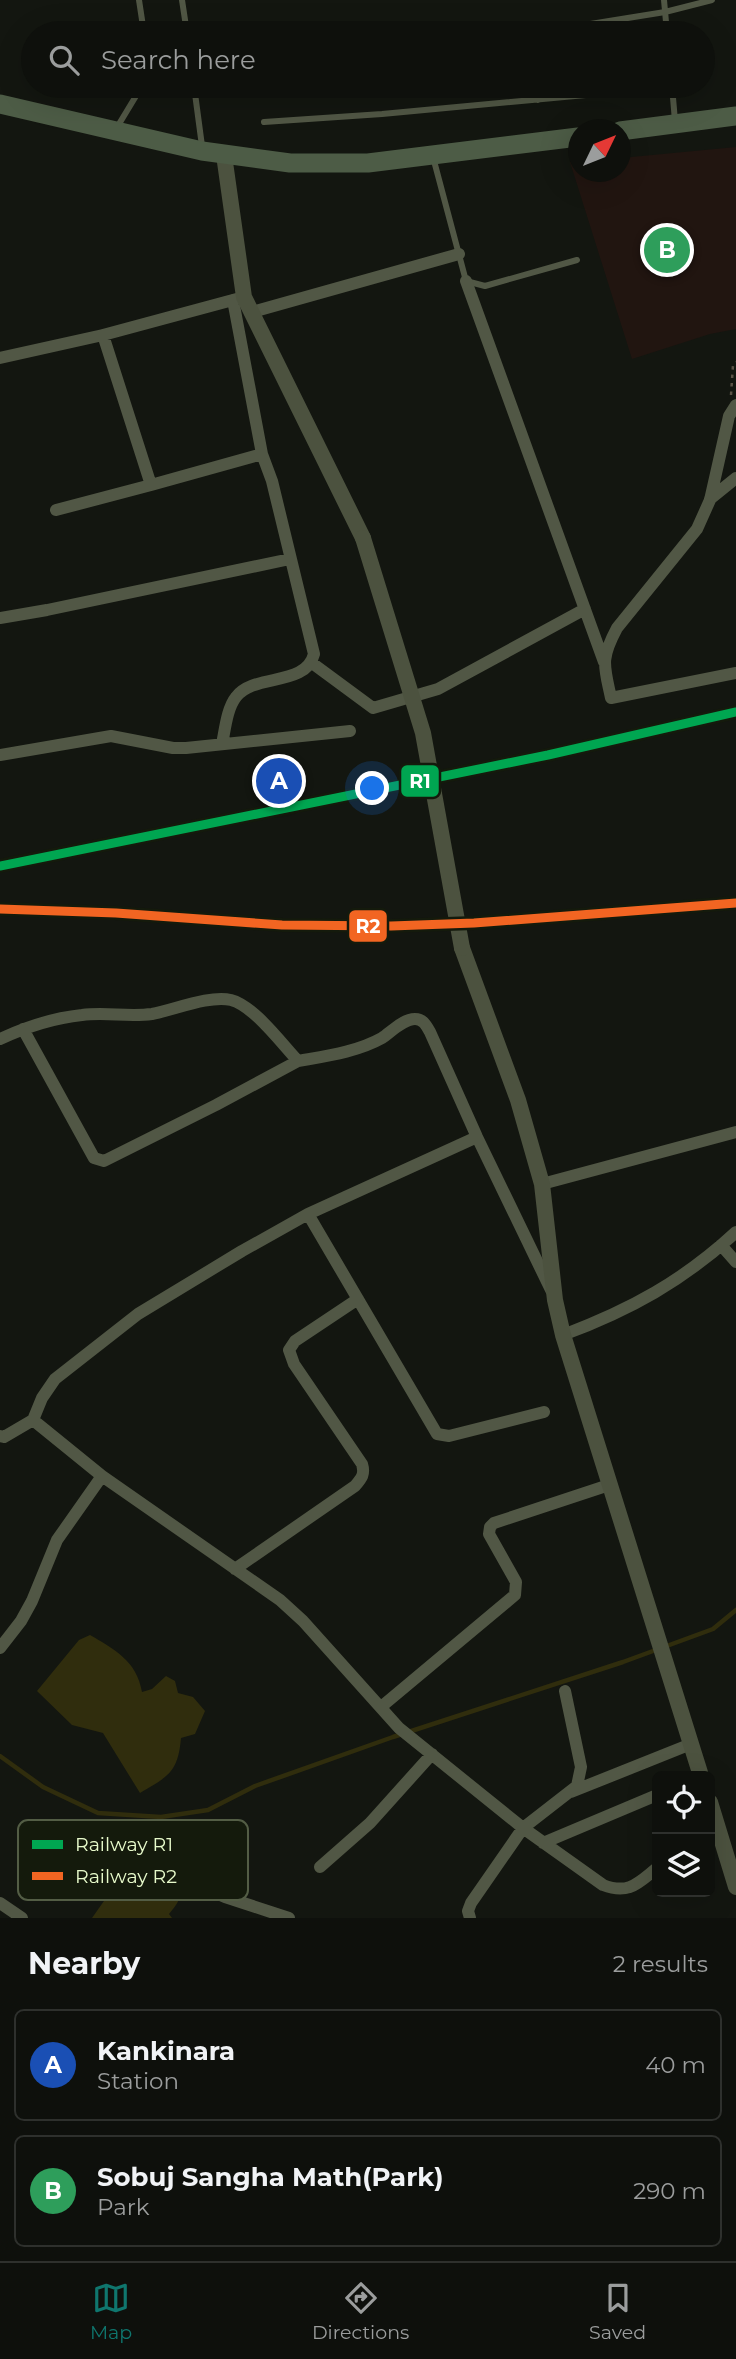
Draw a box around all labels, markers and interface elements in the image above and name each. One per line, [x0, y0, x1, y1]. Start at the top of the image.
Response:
search box [21, 21, 715, 98]
icon: search [45, 41, 83, 79]
text: Search here [101, 44, 256, 76]
north arrow [568, 119, 631, 182]
pin: B [644, 224, 690, 276]
pin: A [256, 755, 302, 807]
line badge: R1 [400, 764, 440, 798]
text: R1 [409, 770, 431, 793]
your location [355, 771, 389, 805]
line badge: R2 [348, 909, 388, 943]
text: R2 [355, 915, 381, 938]
map controls [652, 1771, 715, 1897]
button: locate [652, 1771, 715, 1834]
legend [18, 1820, 248, 1900]
text: Railway R1 [75, 1833, 173, 1856]
button: layers [652, 1834, 715, 1897]
text: Railway R2 [75, 1865, 177, 1888]
text: Nearby [28, 1945, 140, 1982]
text: 2 results [613, 1950, 708, 1978]
text: Kankinara [97, 2035, 235, 2067]
text: A [44, 2051, 62, 2079]
text: 40 m [645, 2051, 706, 2079]
text: Station [97, 2067, 179, 2095]
text: Sobuj Sangha Math(Park) [97, 2161, 444, 2193]
text: B [44, 2177, 62, 2205]
text: 290 m [633, 2177, 706, 2205]
text: Park [97, 2193, 150, 2221]
tab: Map [90, 2279, 132, 2344]
tab: Directions [312, 2279, 409, 2344]
tab: Saved [589, 2279, 646, 2344]

